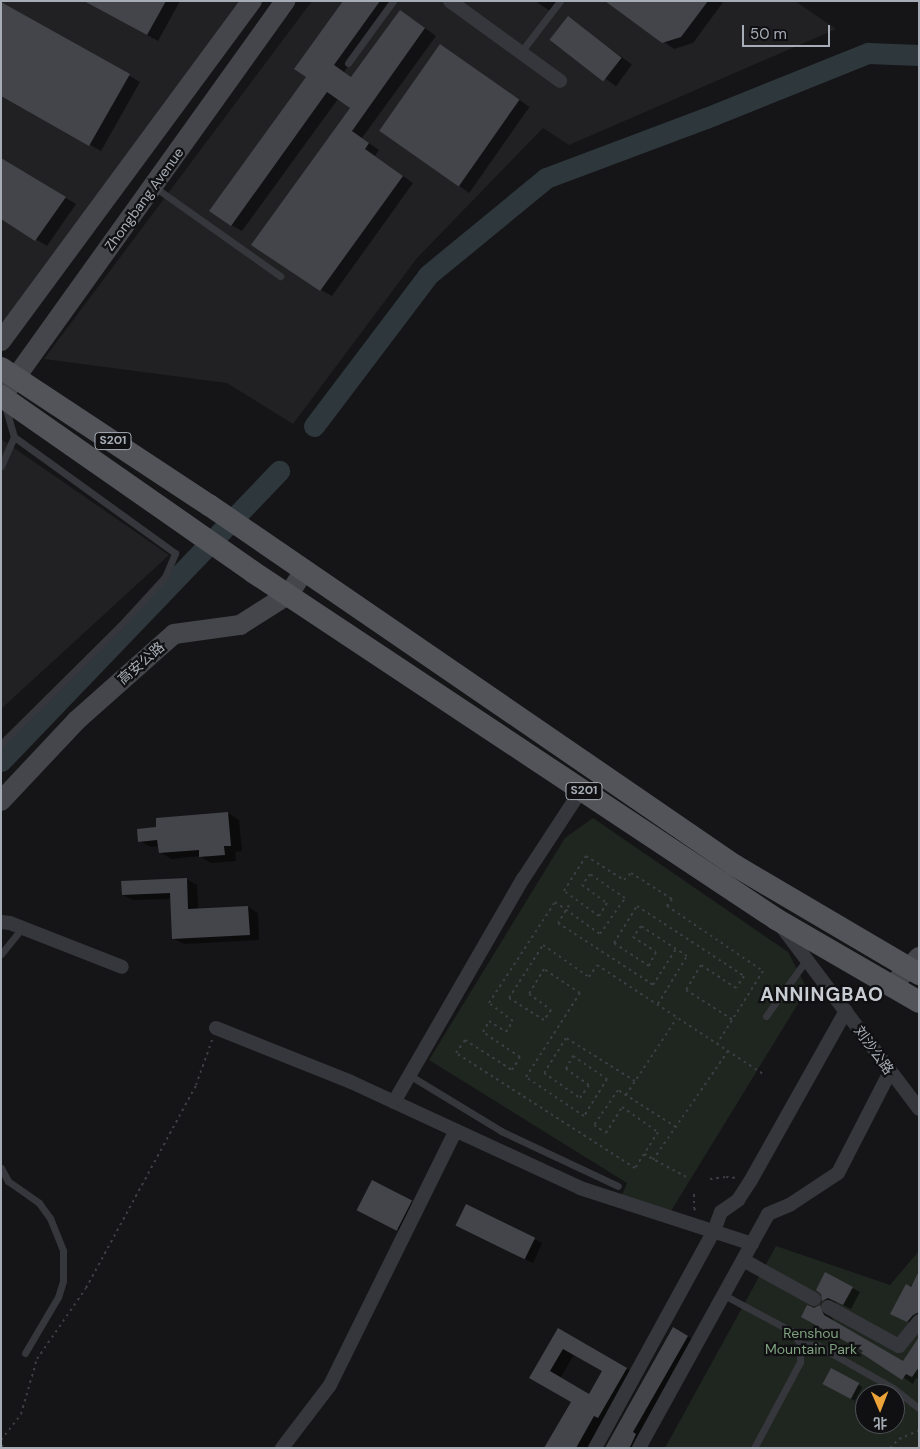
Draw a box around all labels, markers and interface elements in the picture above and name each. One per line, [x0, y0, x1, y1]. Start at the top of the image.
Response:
scale bar [745, 15, 832, 47]
text: 50 m [750, 24, 787, 44]
street label: Zhongbang Avenue [101, 144, 187, 254]
road number: S201 [94, 432, 132, 451]
street label: 高安公路 [114, 638, 168, 688]
road number: S201 [565, 781, 603, 800]
district label: ANNINGBAO [759, 984, 885, 1006]
street label: 刘沙公路 [851, 1022, 897, 1078]
park label: Renshou Mountain Park [765, 1325, 857, 1358]
north arrow [855, 1384, 905, 1434]
text: 北 [873, 1414, 887, 1432]

